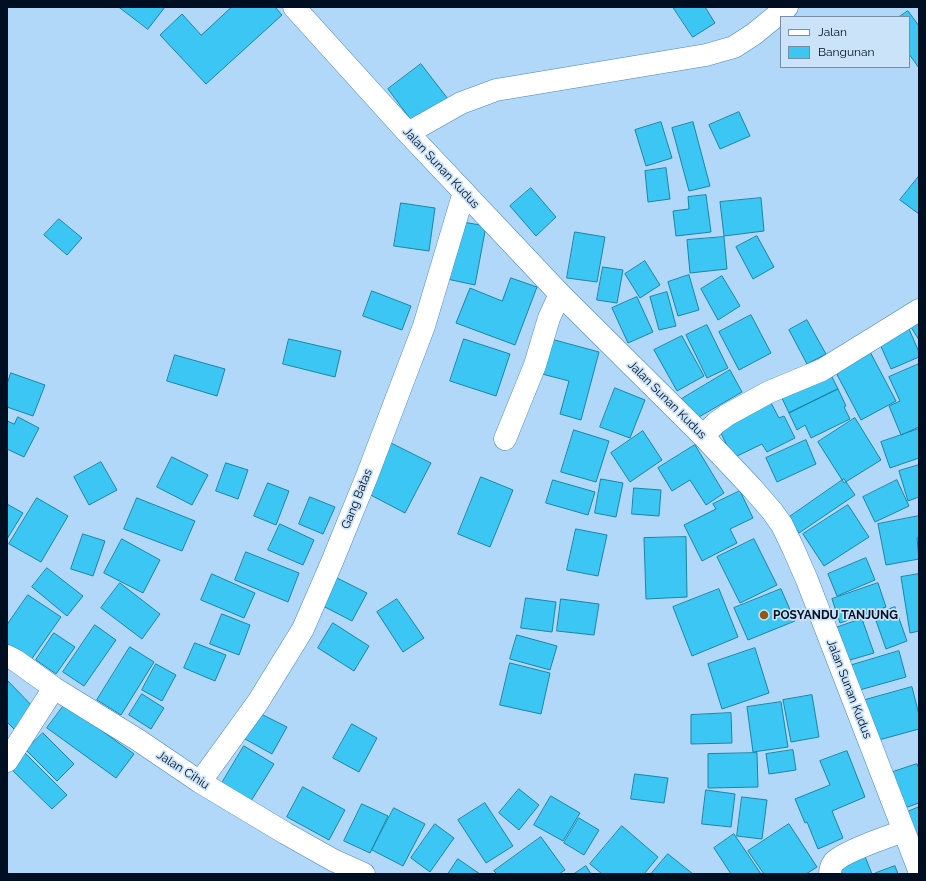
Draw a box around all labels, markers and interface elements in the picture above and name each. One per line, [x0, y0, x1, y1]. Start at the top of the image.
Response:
legend [780, 16, 910, 68]
text: Jalan [818, 25, 847, 39]
text: Bangunan [818, 45, 875, 59]
street label: Jalan Sunan Kudus [400, 125, 482, 211]
street label: Jalan Sunan Kudus [625, 358, 709, 442]
street label: Gang Batas [338, 467, 376, 531]
place label: POSYANDU TANJUNG [773, 608, 898, 622]
marker: POSYANDU TANJUNG [758, 609, 770, 621]
street label: Jalan Sunan Kudus [823, 637, 875, 741]
street label: Jalan Cihiu [154, 748, 212, 792]

